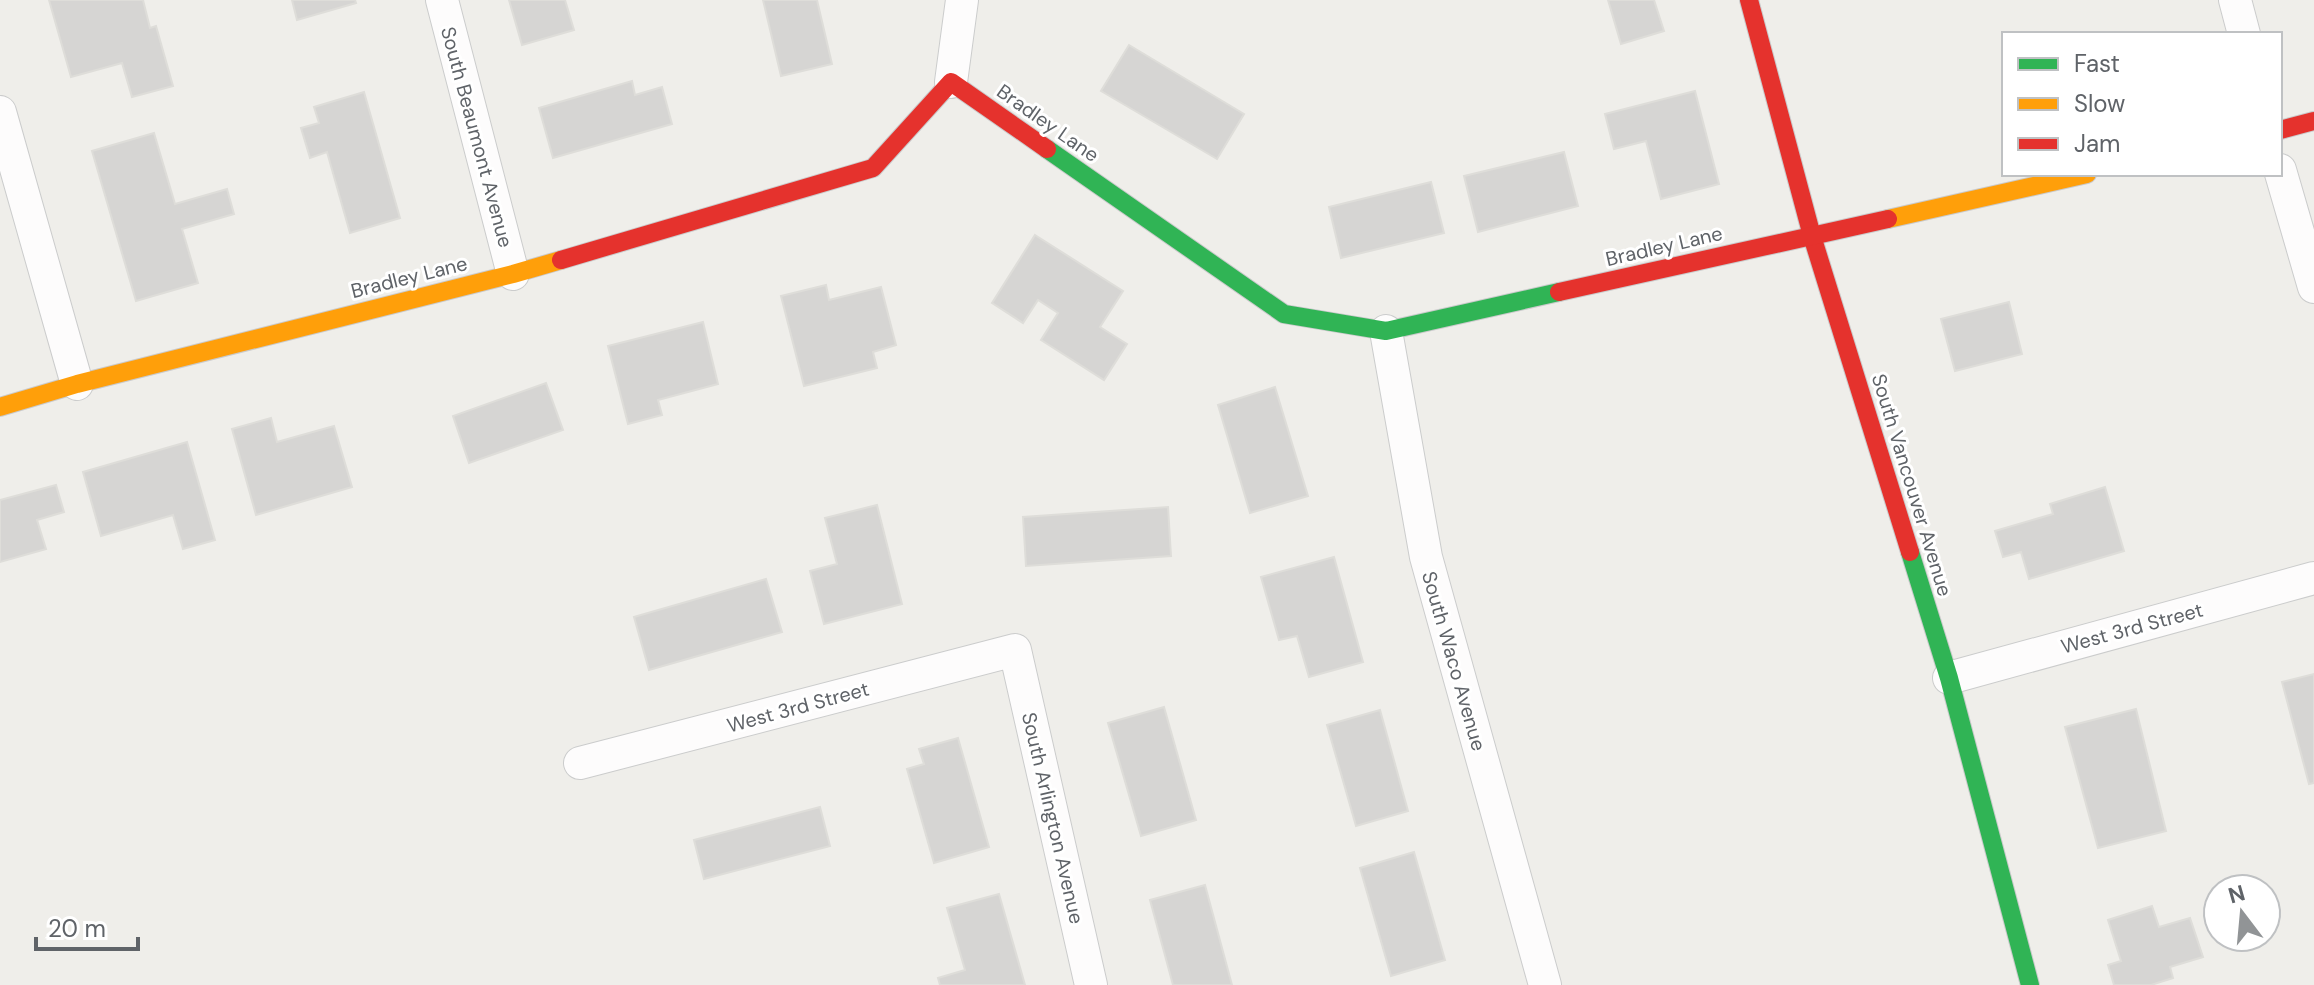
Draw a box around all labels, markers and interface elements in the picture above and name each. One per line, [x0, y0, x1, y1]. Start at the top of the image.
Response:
street label: South Beaumont Avenue [435, 24, 519, 250]
legend [2002, 32, 2282, 176]
text: Fast [2074, 48, 2120, 79]
street label: Bradley Lane [992, 78, 1104, 168]
text: Slow [2074, 88, 2125, 119]
text: Jam [2074, 128, 2120, 159]
street label: Bradley Lane [1603, 220, 1725, 272]
street label: Bradley Lane [348, 250, 470, 304]
street label: South Vancouver Avenue [1866, 371, 1958, 599]
street label: South Waco Avenue [1416, 568, 1492, 754]
street label: West 3rd Street [2058, 597, 2206, 659]
street label: West 3rd Street [724, 676, 872, 738]
street label: South Arlington Avenue [1016, 710, 1090, 926]
north arrow [2202, 873, 2282, 953]
text: N [2225, 878, 2248, 910]
scale bar [36, 901, 138, 951]
text: 20 m [48, 913, 106, 944]

